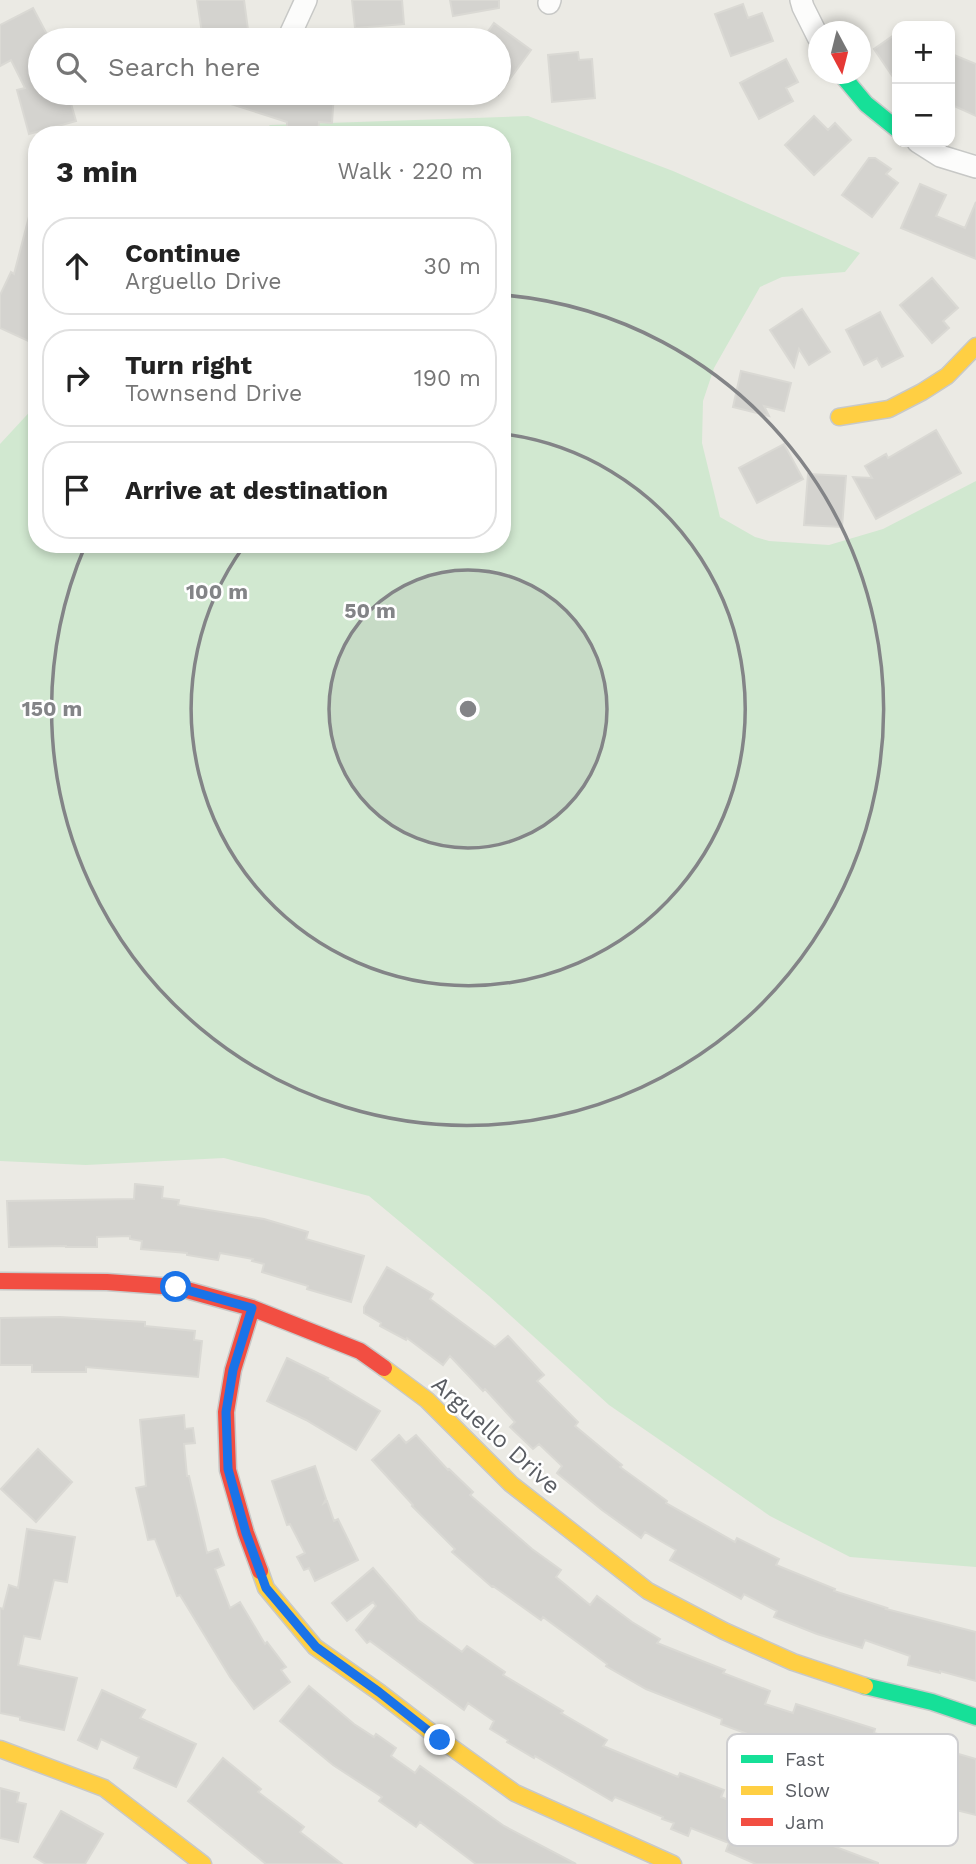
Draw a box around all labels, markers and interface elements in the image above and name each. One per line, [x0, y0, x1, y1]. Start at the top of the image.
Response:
north arrow [808, 21, 871, 84]
map controls [892, 21, 955, 147]
button: + [892, 21, 955, 84]
search box [28, 28, 511, 105]
icon: search [52, 48, 90, 86]
text: Search here [108, 52, 260, 82]
button: − [892, 84, 955, 147]
text: 3 min [56, 154, 138, 189]
text: Walk · 220 m [337, 158, 483, 185]
text: Continue [125, 238, 241, 268]
icon: ahead [58, 247, 96, 285]
text: 30 m [424, 253, 481, 280]
text: Arguello Drive [125, 268, 282, 295]
text: Turn right [125, 350, 252, 380]
icon: right [58, 359, 96, 397]
text: 190 m [414, 365, 481, 392]
text: Townsend Drive [125, 380, 302, 407]
icon: arrive [58, 471, 96, 509]
text: Arrive at destination [125, 475, 388, 505]
text: 100 m [186, 579, 248, 604]
text: 50 m [344, 598, 396, 623]
text: 150 m [22, 696, 82, 721]
centre of rings [456, 697, 480, 721]
route start [160, 1271, 191, 1302]
street label: Arguello Drive [426, 1370, 566, 1500]
route end [424, 1724, 455, 1755]
legend [727, 1734, 958, 1846]
text: Fast [785, 1748, 824, 1771]
text: Slow [785, 1779, 830, 1802]
text: Jam [785, 1811, 824, 1834]

